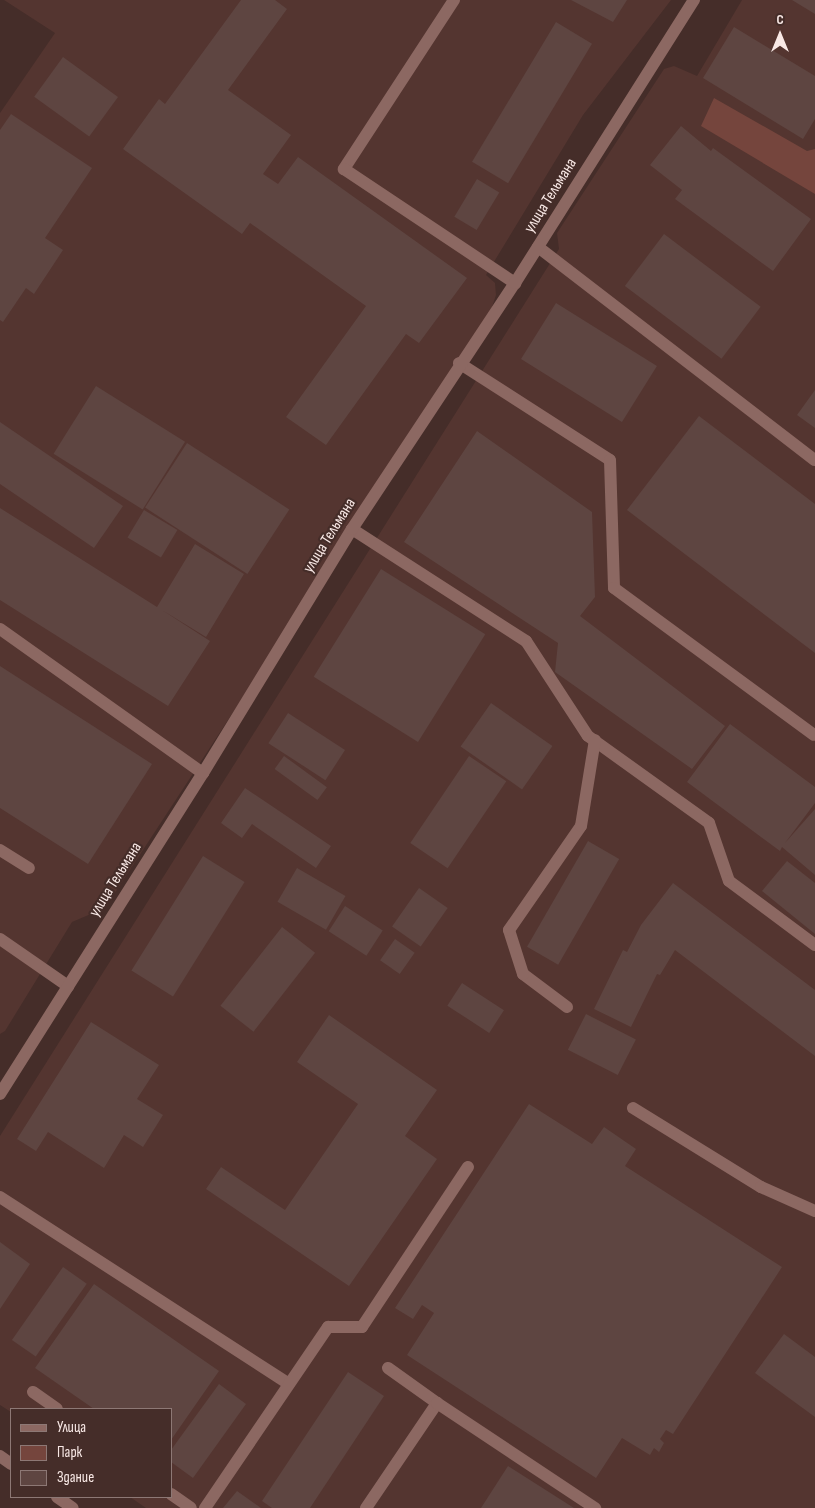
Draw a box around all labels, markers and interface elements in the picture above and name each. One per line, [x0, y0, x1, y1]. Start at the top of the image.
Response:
north arrow [755, 10, 805, 60]
text: С [776, 11, 784, 28]
street label: улица Тельмана [521, 155, 581, 237]
street label: улица Тельмана [300, 495, 360, 577]
street label: улица Тельмана [86, 839, 146, 921]
legend [10, 1408, 172, 1498]
text: Улица [57, 1418, 86, 1437]
text: Парк [57, 1443, 82, 1462]
text: Здание [57, 1468, 94, 1487]

